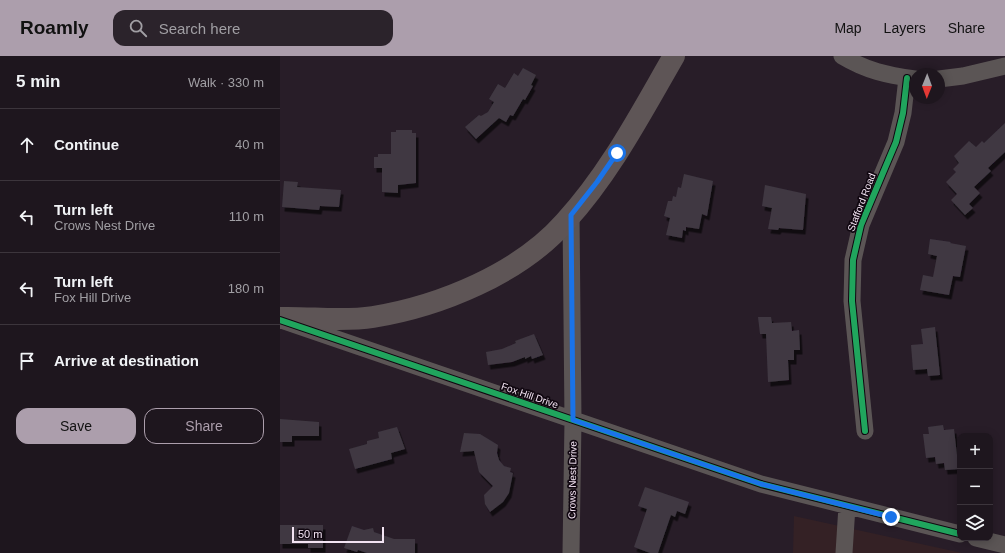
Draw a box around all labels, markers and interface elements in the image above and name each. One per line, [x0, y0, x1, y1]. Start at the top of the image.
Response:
search box [113, 10, 393, 46]
text: Roamly [20, 17, 89, 38]
icon: search [127, 17, 149, 39]
text: Search here [159, 20, 240, 37]
text: Map [834, 20, 862, 36]
text: Layers [884, 20, 926, 36]
text: Share [948, 20, 985, 36]
north arrow [909, 68, 945, 104]
text: 5 min [16, 72, 60, 91]
text: Walk · 330 m [188, 75, 264, 90]
icon: ahead [16, 134, 38, 156]
text: Continue [54, 136, 119, 153]
text: 40 m [235, 137, 264, 152]
route start [608, 144, 626, 162]
street label: Stafford Road [845, 171, 878, 233]
text: Turn left [54, 201, 113, 218]
icon: left [16, 206, 38, 228]
text: 110 m [229, 209, 264, 224]
text: Crows Nest Drive [54, 218, 155, 233]
text: Turn left [54, 273, 113, 290]
icon: left [16, 278, 38, 300]
text: 180 m [228, 281, 264, 296]
text: Fox Hill Drive [54, 290, 131, 305]
icon: arrive [16, 350, 38, 372]
text: Arrive at destination [54, 352, 199, 369]
street label: Fox Hill Drive [500, 381, 560, 410]
button: Save [16, 408, 136, 444]
button: Share [144, 408, 264, 444]
map controls [957, 433, 993, 541]
button: + [957, 433, 993, 469]
street label: Crows Nest Drive [566, 441, 579, 519]
button: − [957, 469, 993, 505]
button: layers [957, 505, 993, 541]
route end [882, 508, 900, 526]
scale bar [292, 525, 384, 544]
text: 50 m [298, 528, 322, 540]

